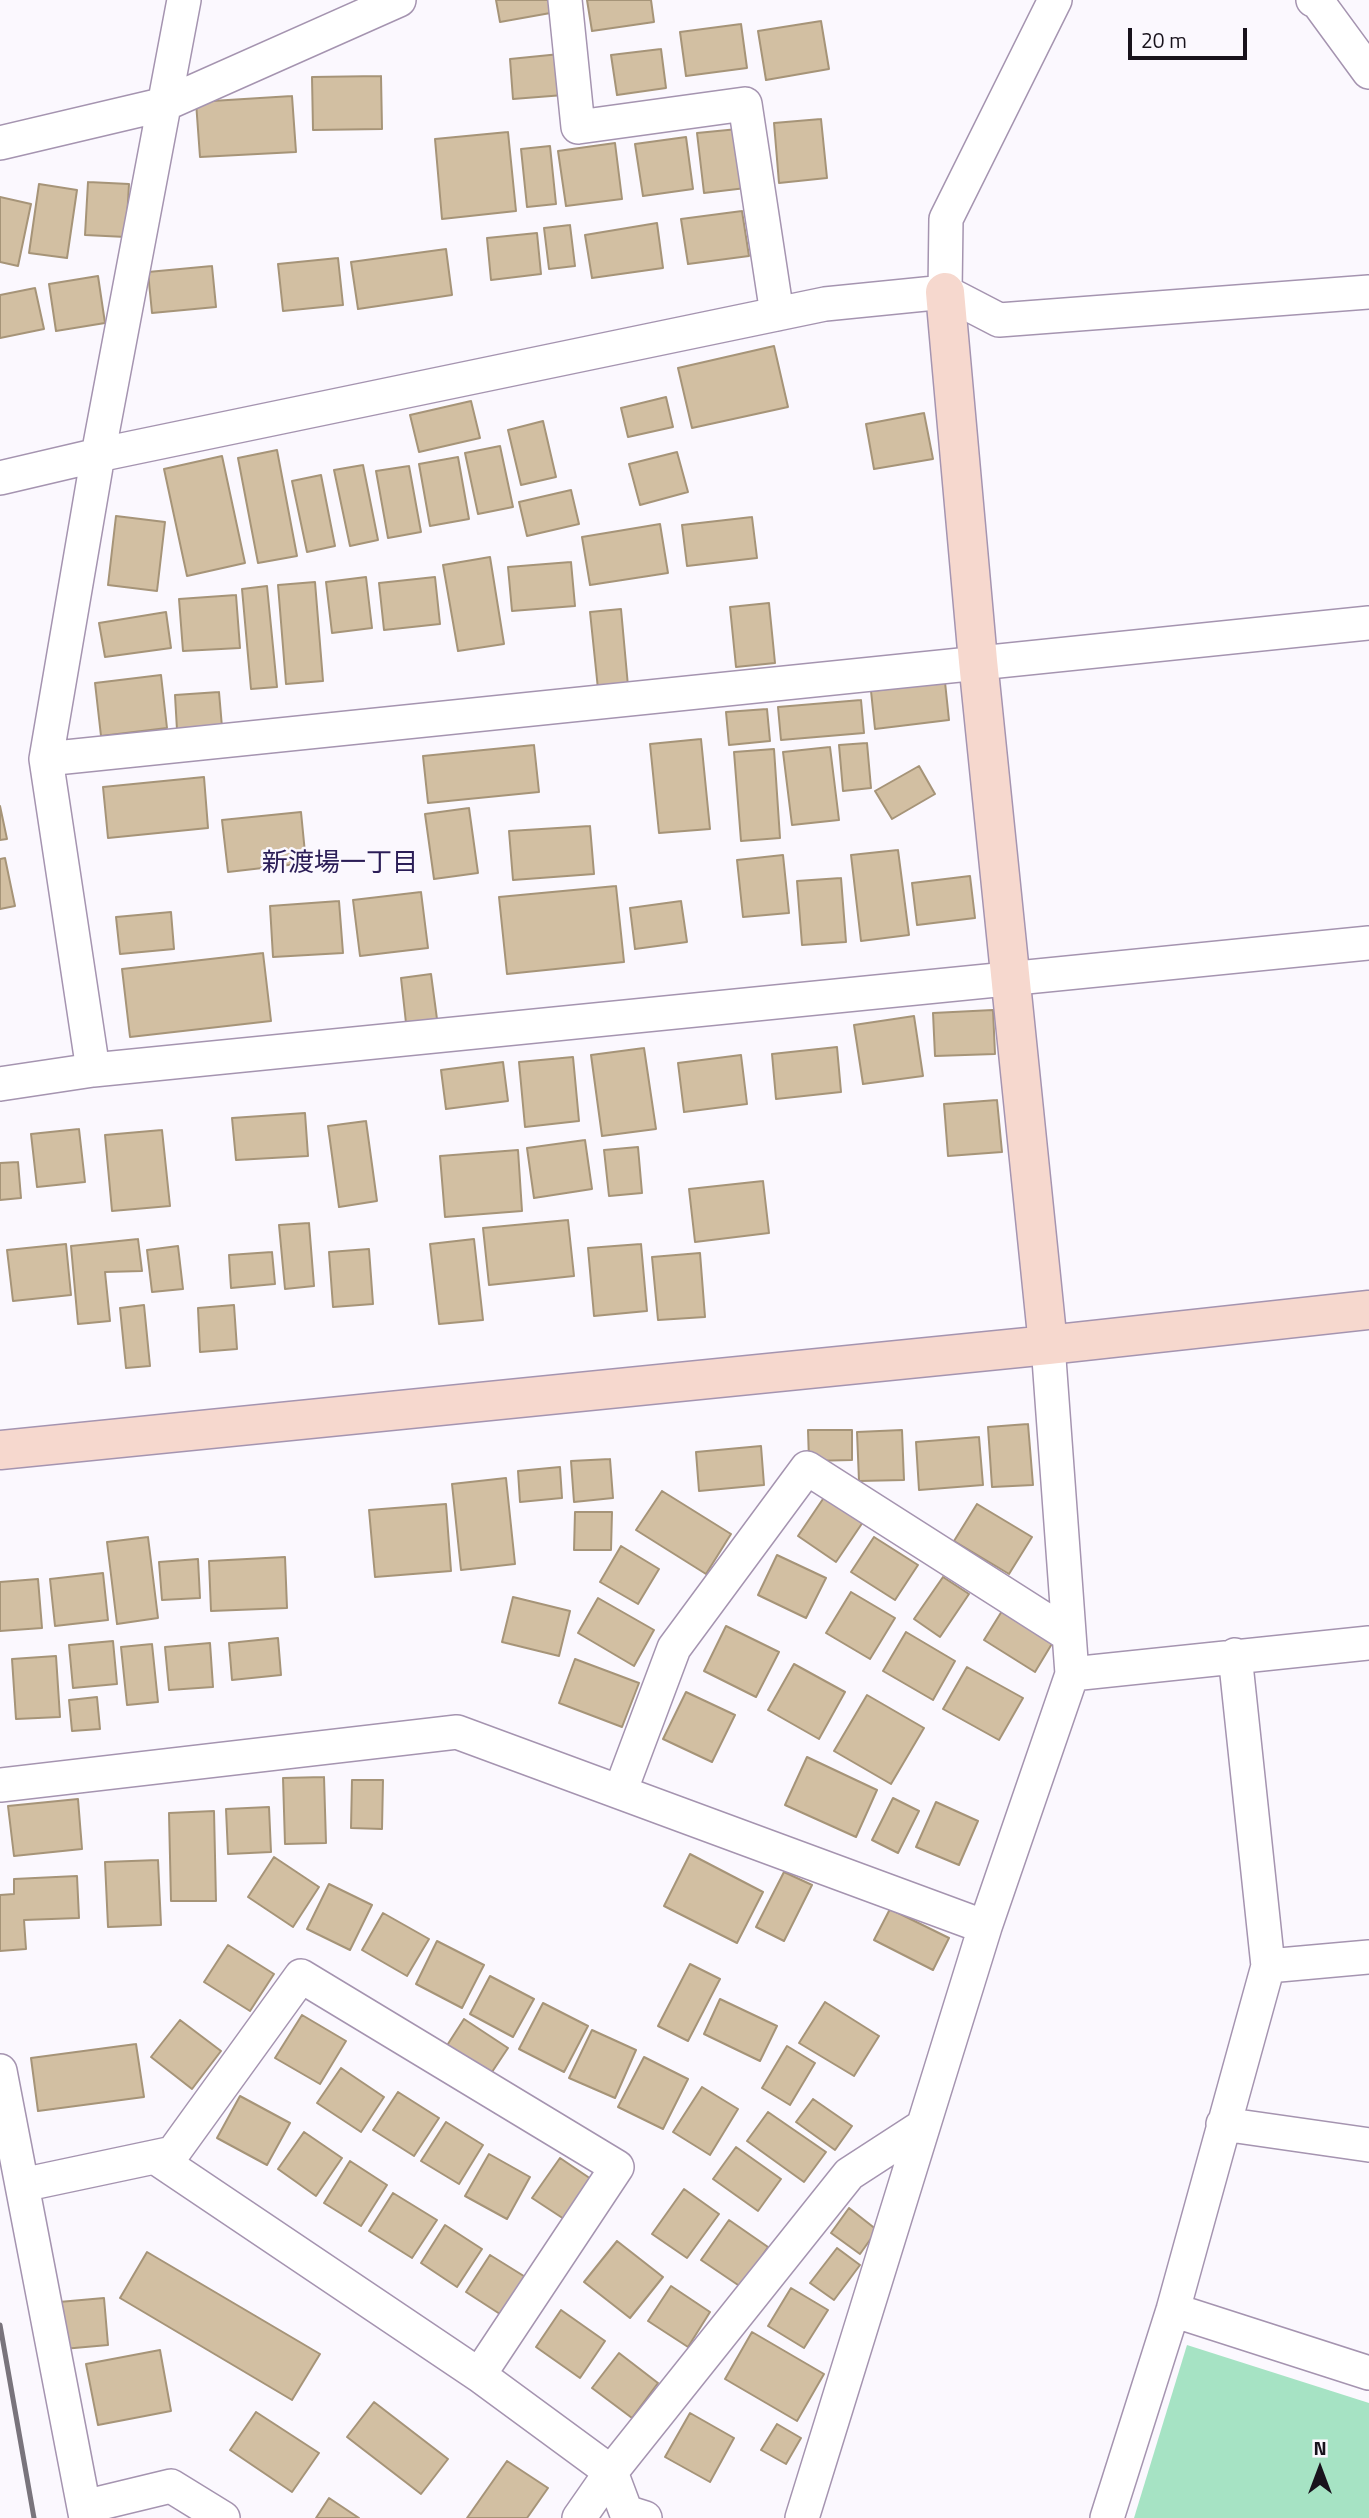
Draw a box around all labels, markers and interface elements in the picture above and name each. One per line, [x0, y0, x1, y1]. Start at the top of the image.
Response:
scale bar [1131, 14, 1250, 58]
text: 20 m [1141, 24, 1187, 56]
district label: 新渡場一丁目 [262, 849, 418, 881]
text: N [1313, 2433, 1327, 2462]
north arrow [1285, 2434, 1355, 2504]

